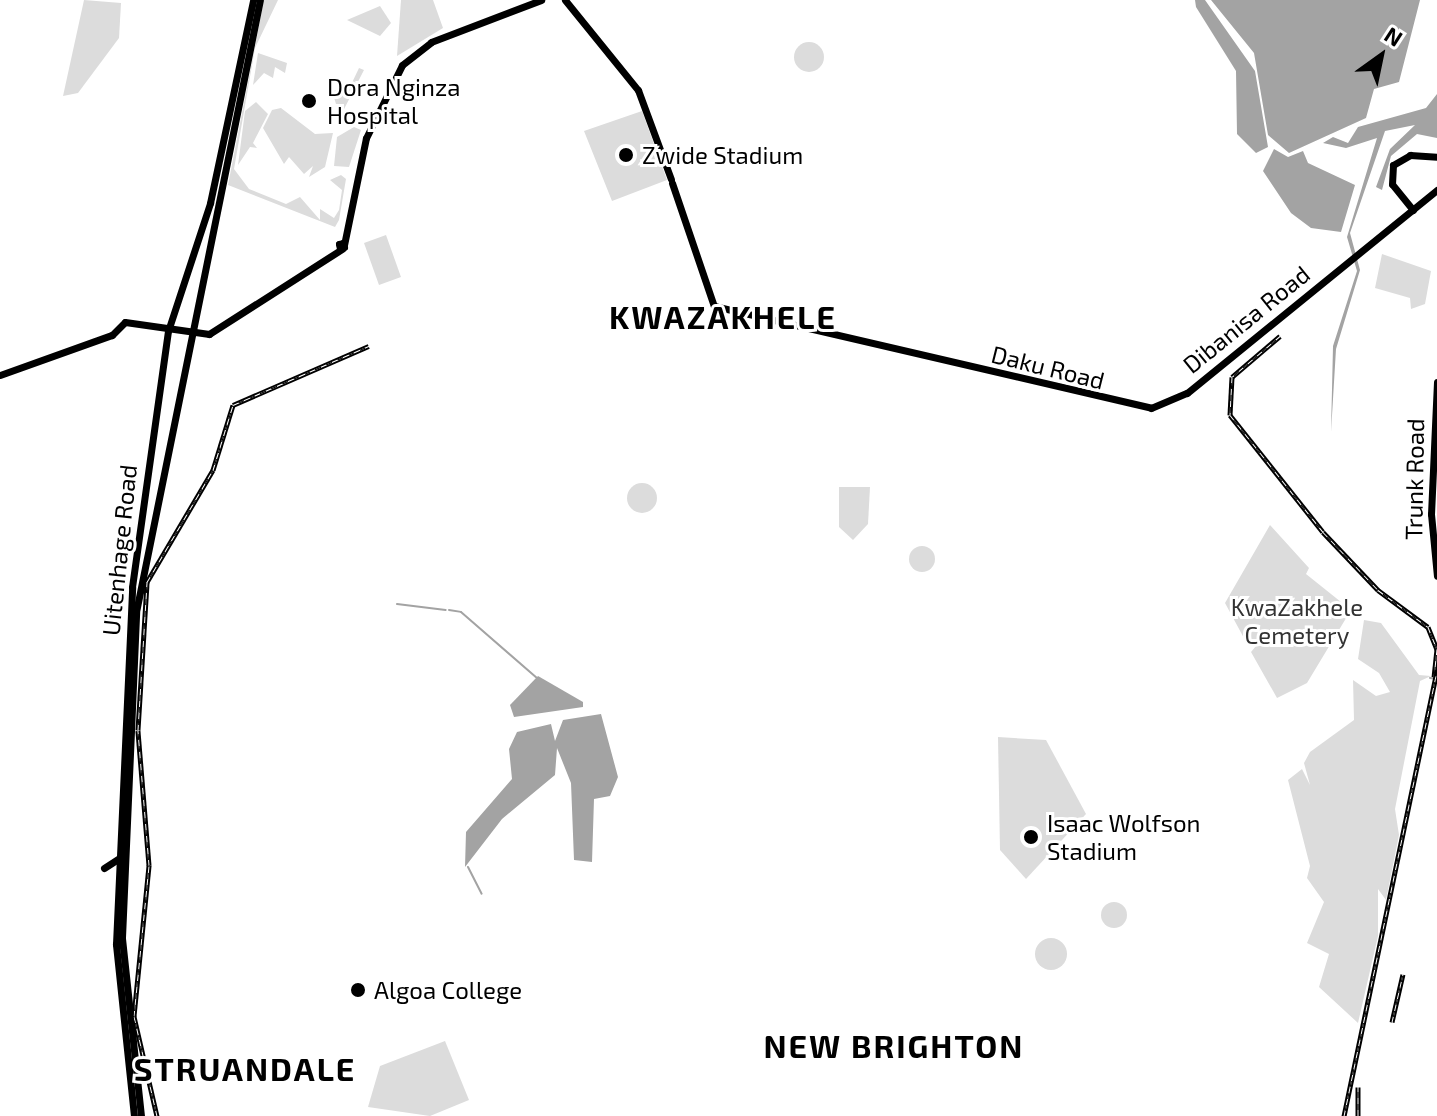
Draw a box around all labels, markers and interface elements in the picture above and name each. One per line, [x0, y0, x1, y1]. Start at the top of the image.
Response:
north arrow [1341, 16, 1421, 96]
text: N [1380, 21, 1408, 51]
place label: Dora Nginza Hospital [327, 73, 460, 129]
marker: Dora Nginza Hospital [298, 90, 320, 112]
place label: Zwide Stadium [642, 141, 803, 169]
marker: Zwide Stadium [617, 146, 635, 164]
street label: Dibanisa Road [1177, 259, 1315, 379]
district label: KWAZAKHELE [609, 297, 837, 335]
street label: Daku Road [988, 339, 1108, 395]
street label: Trunk Road [1399, 418, 1429, 540]
street label: Uitenhage Road [96, 463, 142, 637]
park label: KwaZakhele Cemetery [1231, 593, 1363, 649]
place label: Isaac Wolfson Stadium [1047, 809, 1201, 865]
marker: Isaac Wolfson Stadium [1022, 828, 1040, 846]
place label: Algoa College [374, 976, 522, 1004]
marker: Algoa College [349, 981, 367, 999]
district label: NEW BRIGHTON [763, 1026, 1025, 1064]
district label: STRUANDALE [134, 1049, 356, 1087]

